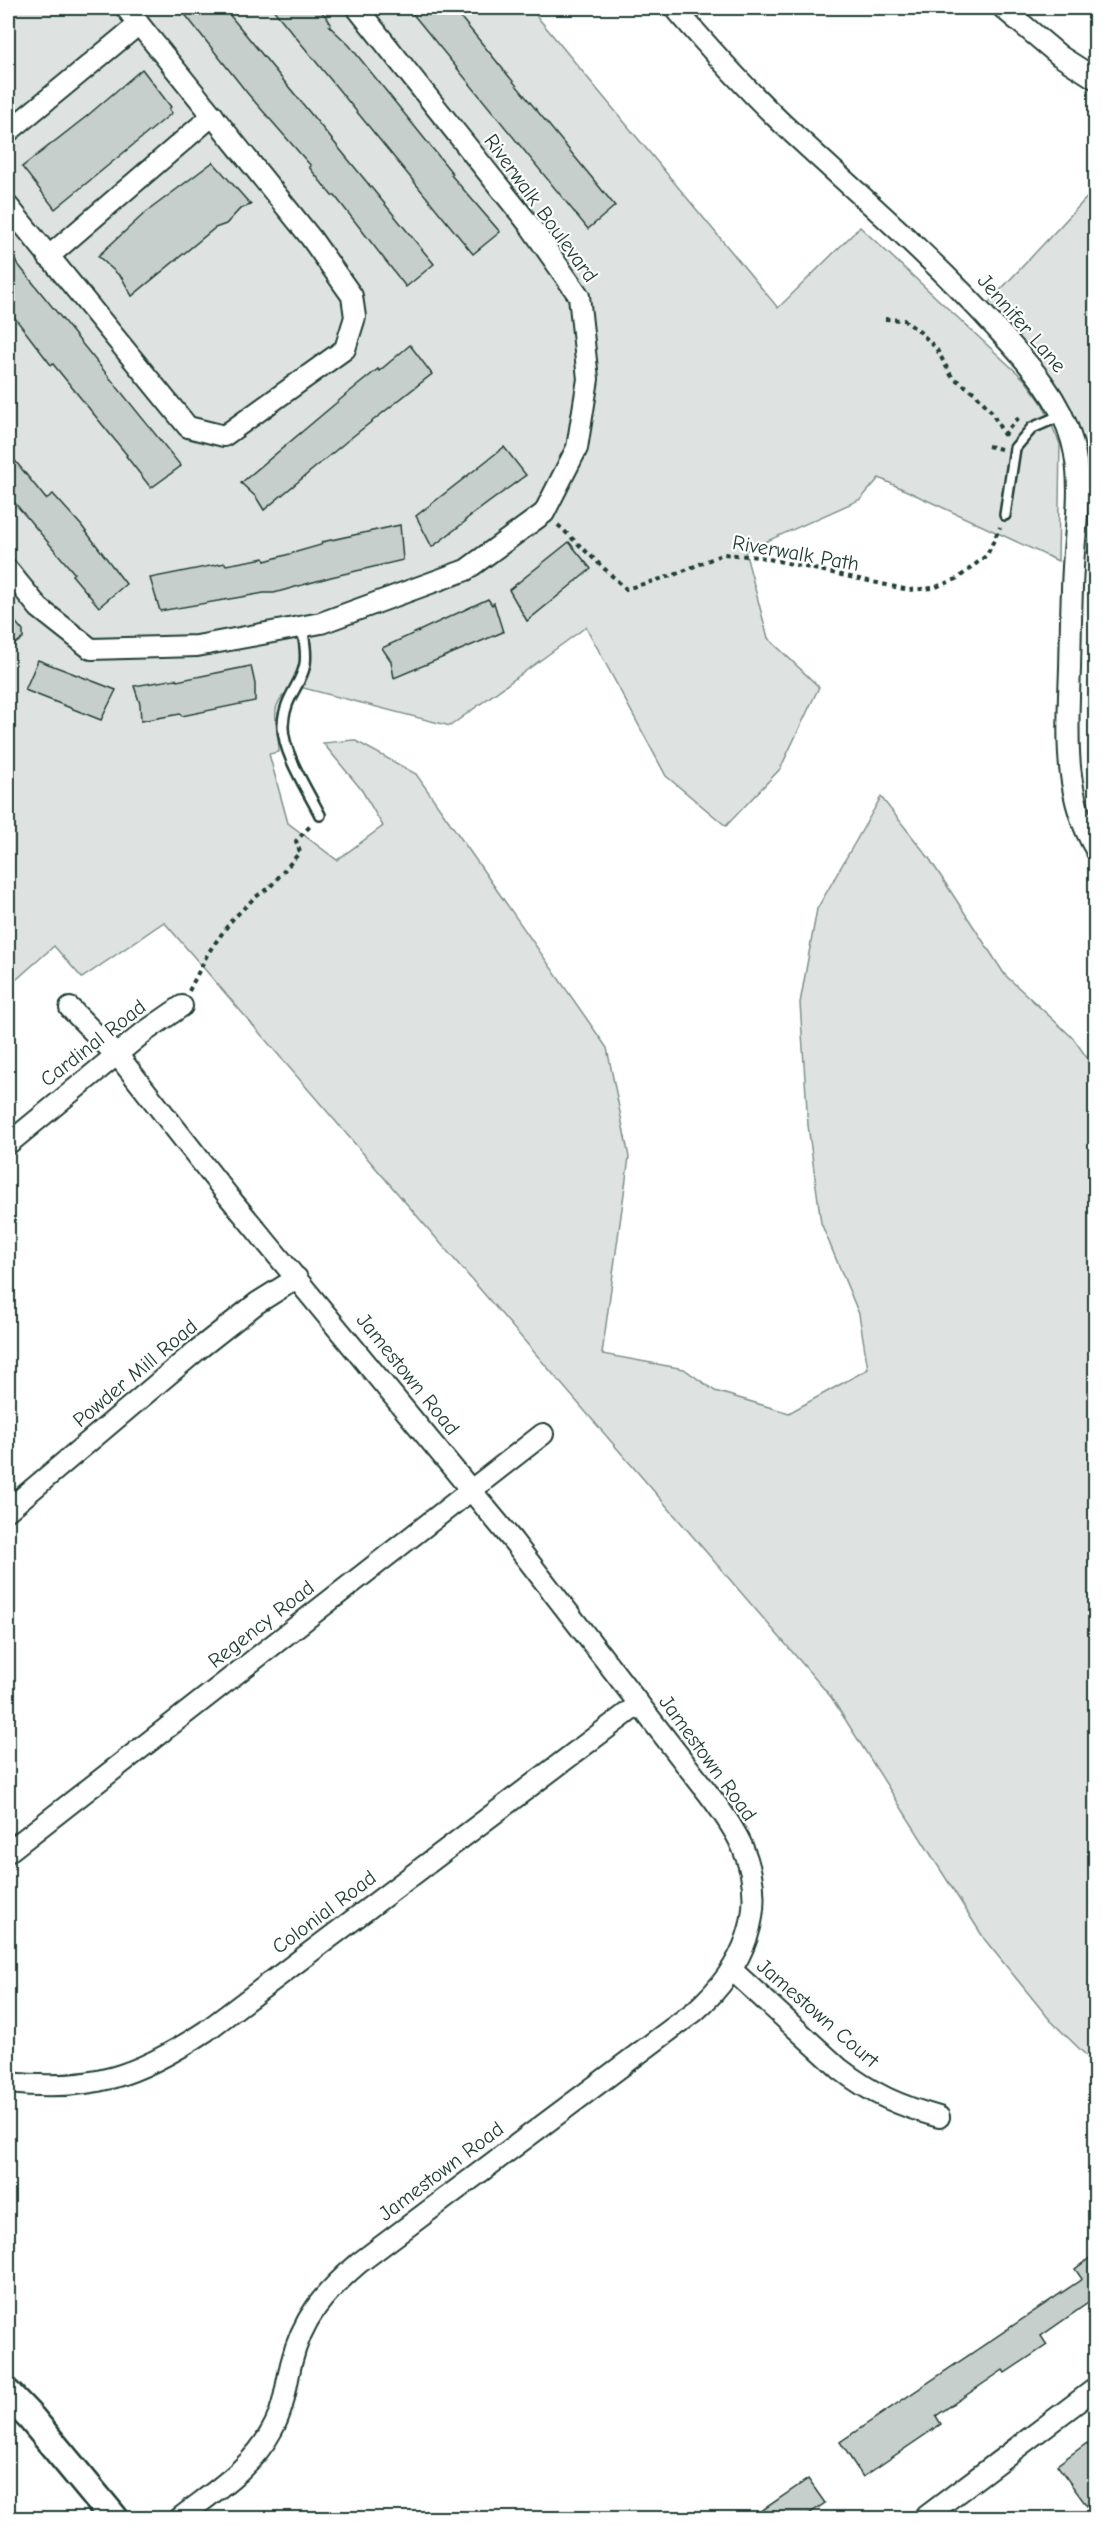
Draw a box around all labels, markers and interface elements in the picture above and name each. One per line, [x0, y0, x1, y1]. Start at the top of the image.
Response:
street label: Riverwalk Boulevard [479, 129, 603, 287]
street label: Jennifer Lane [973, 269, 1071, 377]
street label: Riverwalk Path [731, 530, 861, 576]
street label: Cardinal Road [36, 995, 150, 1091]
street label: Jamestown Road [351, 1308, 465, 1440]
street label: Powder Mill Road [68, 1314, 202, 1432]
street label: Regency Road [203, 1575, 319, 1673]
street label: Jamestown Road [654, 1690, 762, 1826]
street label: Colonial Road [267, 1865, 381, 1959]
street label: Jamestown Court [752, 1954, 885, 2073]
street label: Jamestown Road [374, 2116, 508, 2226]

